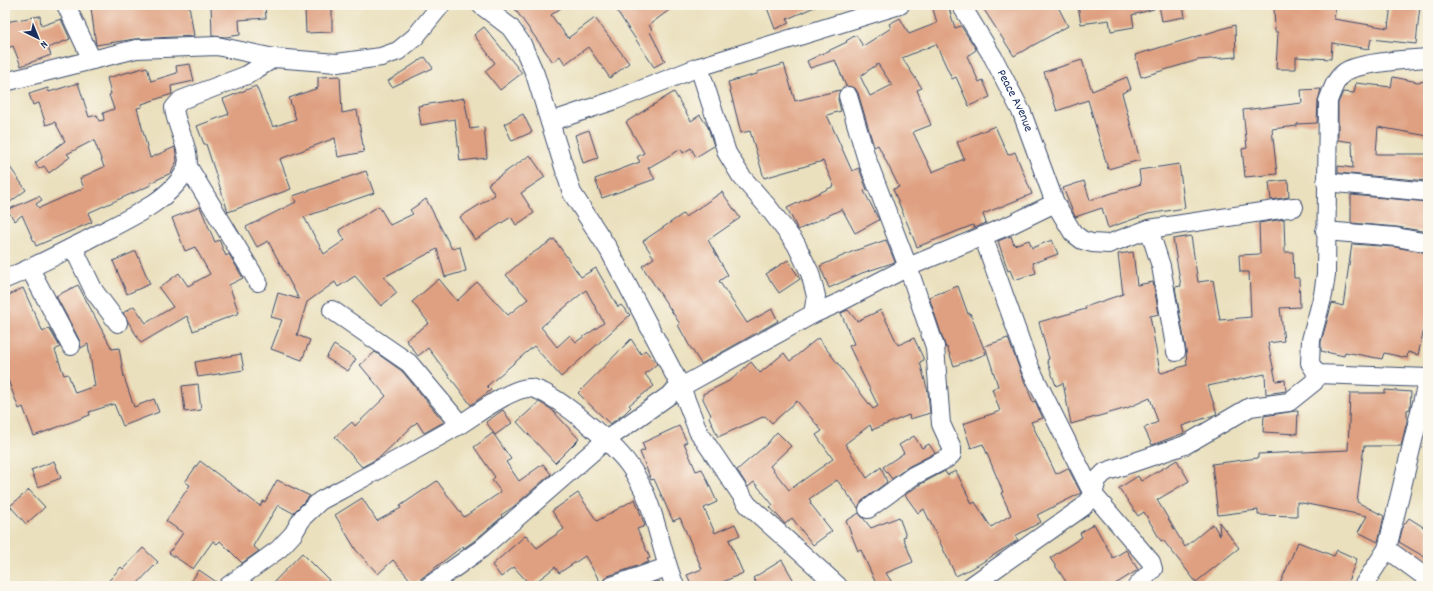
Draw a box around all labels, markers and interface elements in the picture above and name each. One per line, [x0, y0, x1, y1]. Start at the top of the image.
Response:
north arrow [18, 18, 58, 58]
text: N [36, 36, 51, 52]
street label: Peace Avenue [992, 66, 1038, 135]

